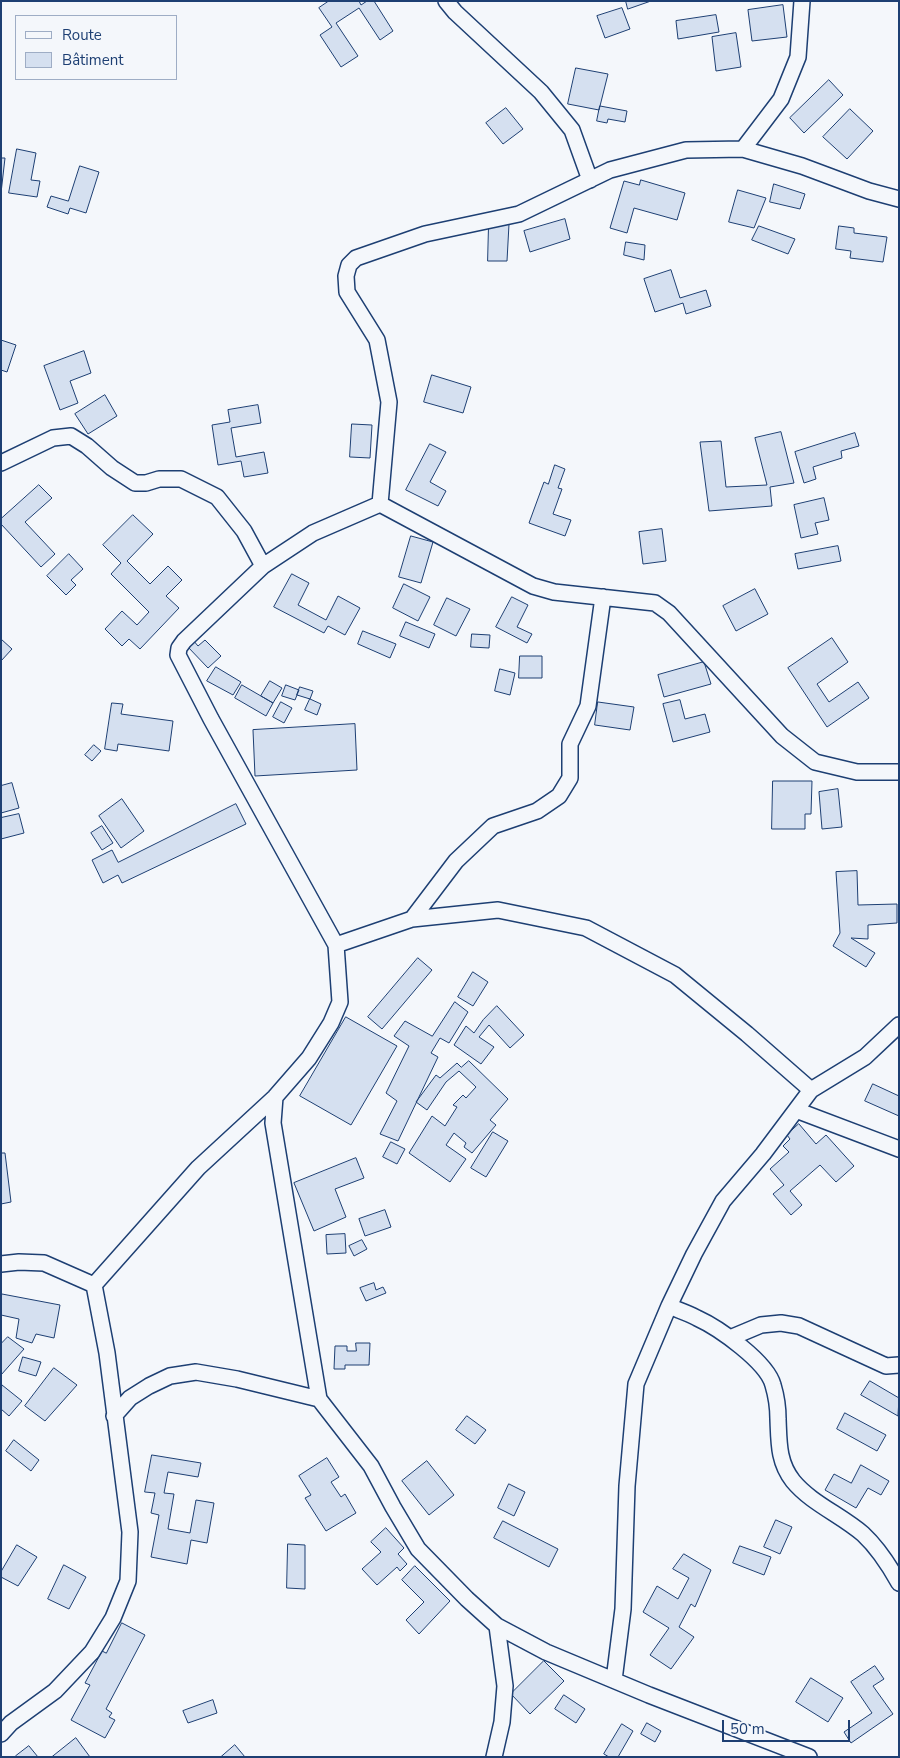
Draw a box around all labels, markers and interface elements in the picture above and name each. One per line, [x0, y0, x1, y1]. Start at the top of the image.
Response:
legend [15, 15, 178, 80]
text: Route [62, 25, 102, 45]
text: Bâtiment [62, 50, 123, 70]
scale bar [725, 1710, 852, 1742]
text: 50 m [730, 1719, 765, 1739]

